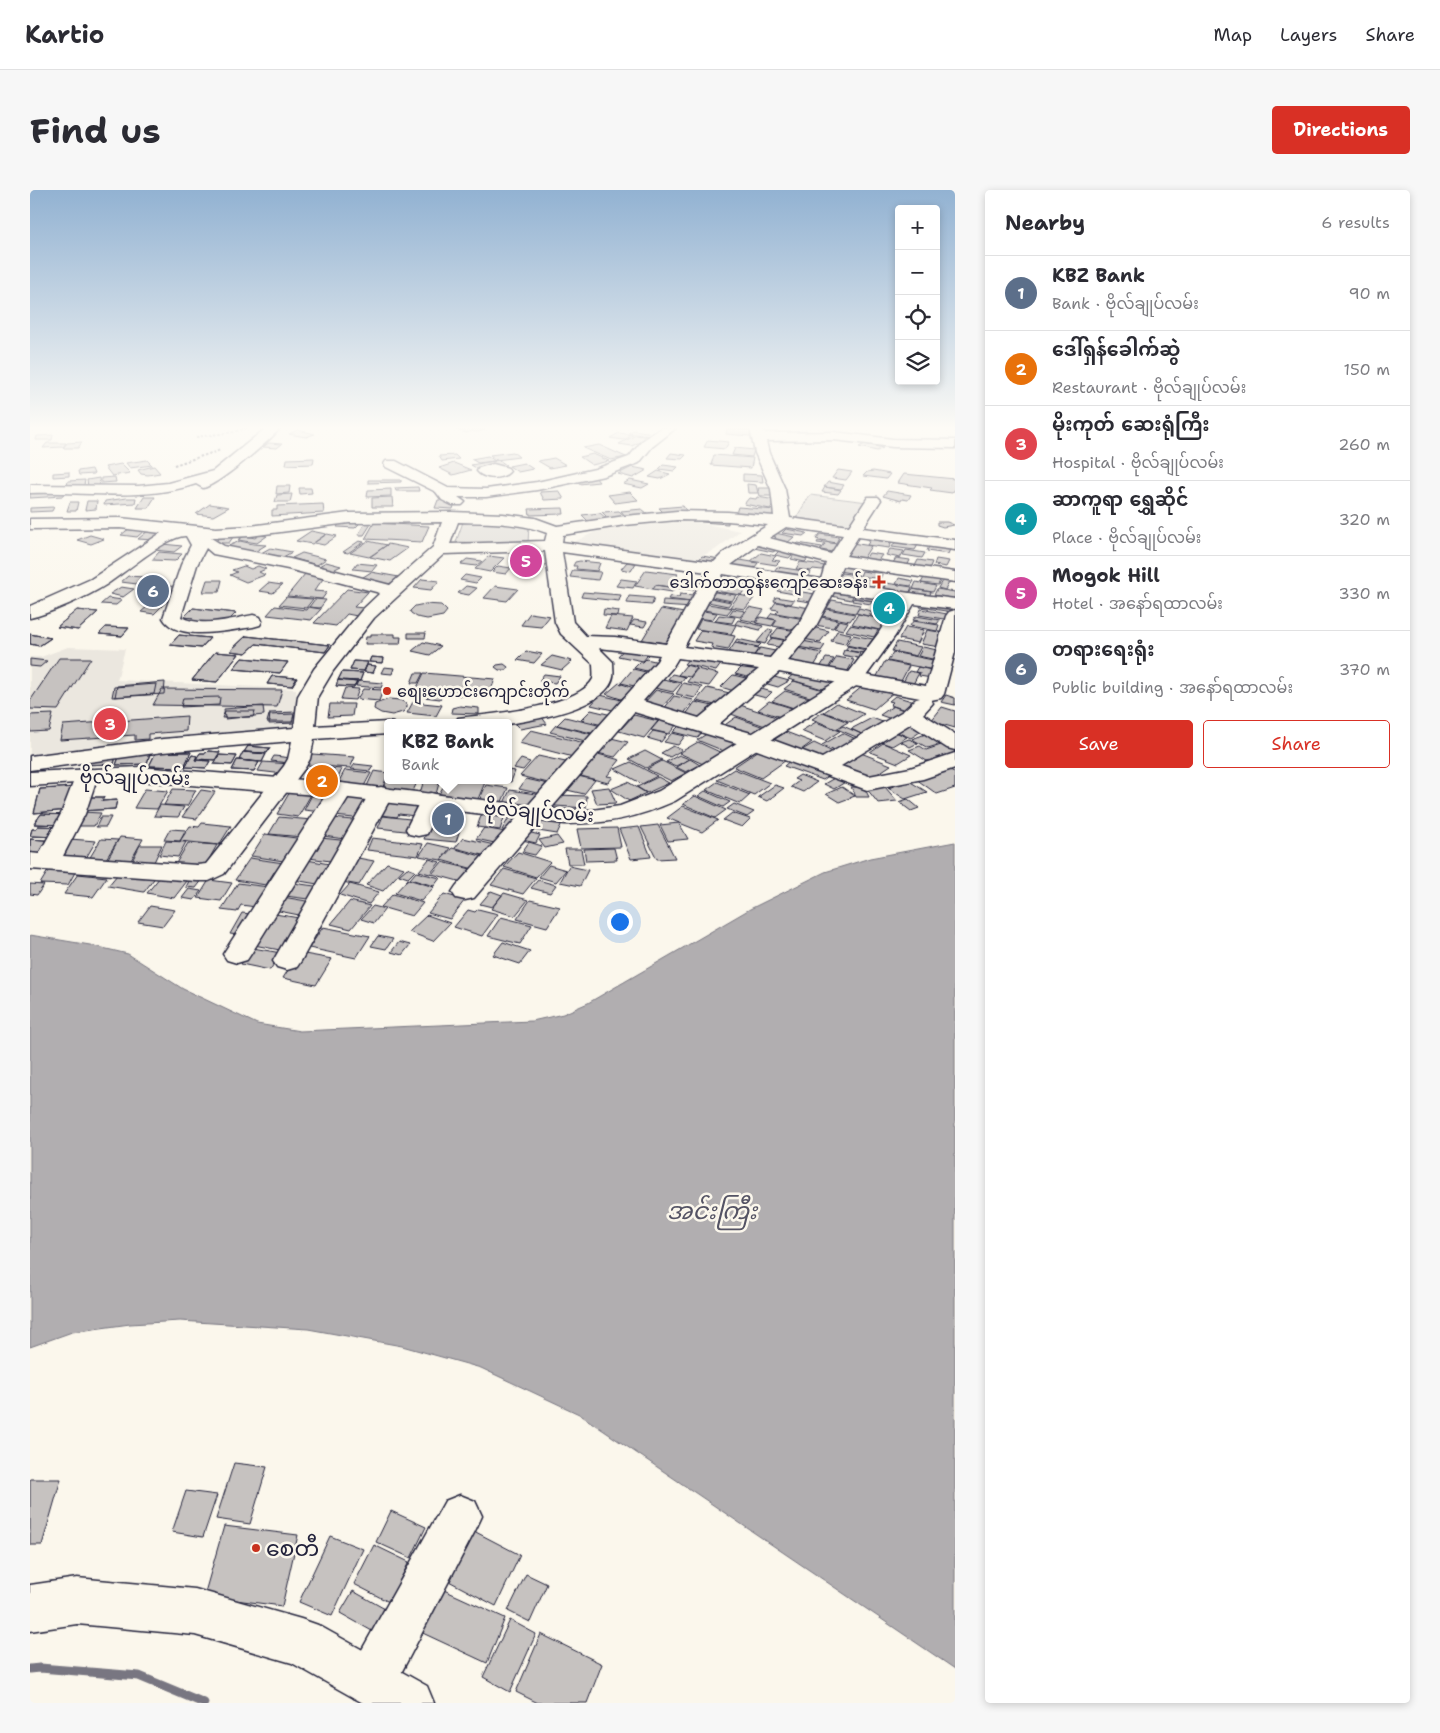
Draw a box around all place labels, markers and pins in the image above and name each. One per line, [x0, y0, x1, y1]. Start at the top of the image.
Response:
pin: 5 [510, 542, 542, 580]
place label: ဒေါက်တာထွန်းကျော်ဆေးခန်း [670, 571, 868, 596]
pin: 6 [137, 572, 169, 610]
marker: ဒေါက်တာထွန်းကျော်ဆေးခန်း [872, 575, 886, 589]
pin: 4 [873, 589, 905, 627]
place label: စျေးဟောင်းကျောင်းတိုက် [397, 680, 570, 706]
marker: စျေးဟောင်းကျောင်းတိုက် [381, 685, 393, 697]
pin: 3 [94, 705, 126, 743]
pin: 2 [306, 762, 338, 800]
pin: 1 [432, 800, 464, 838]
place label: စေတီ [266, 1533, 319, 1563]
marker: စေတီ [250, 1542, 262, 1554]

